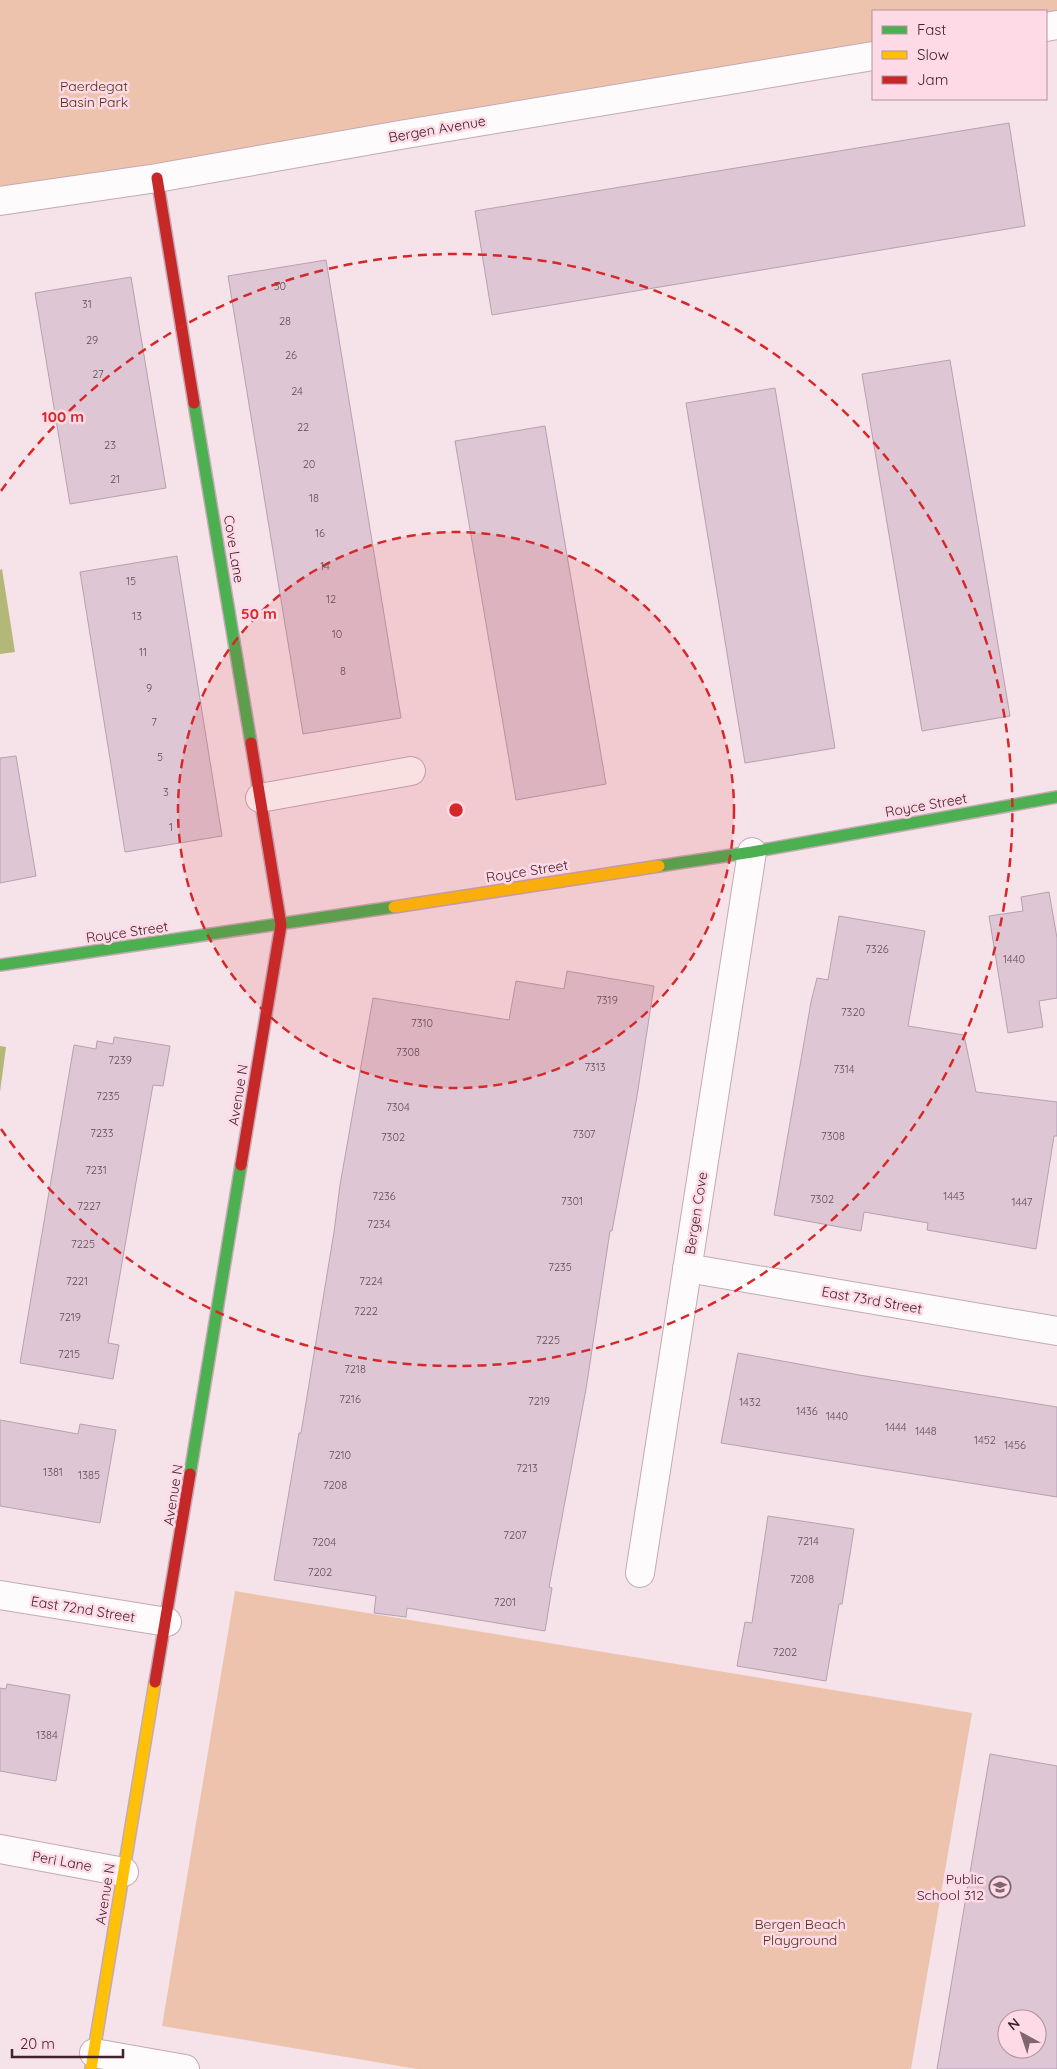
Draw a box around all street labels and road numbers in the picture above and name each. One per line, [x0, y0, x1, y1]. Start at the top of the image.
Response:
street label: Bergen Avenue [387, 112, 487, 146]
street label: Cove Lane [220, 514, 248, 584]
street label: Royce Street [884, 789, 969, 821]
street label: Royce Street [485, 856, 570, 886]
street label: Royce Street [85, 917, 170, 947]
street label: Avenue N [224, 1063, 252, 1127]
street label: Bergen Cove [681, 1170, 711, 1256]
street label: East 73rd Street [820, 1282, 924, 1318]
street label: Avenue N [159, 1463, 187, 1527]
street label: East 72nd Street [30, 1592, 137, 1626]
street label: Peri Lane [31, 1847, 93, 1875]
street label: Avenue N [91, 1862, 119, 1926]

